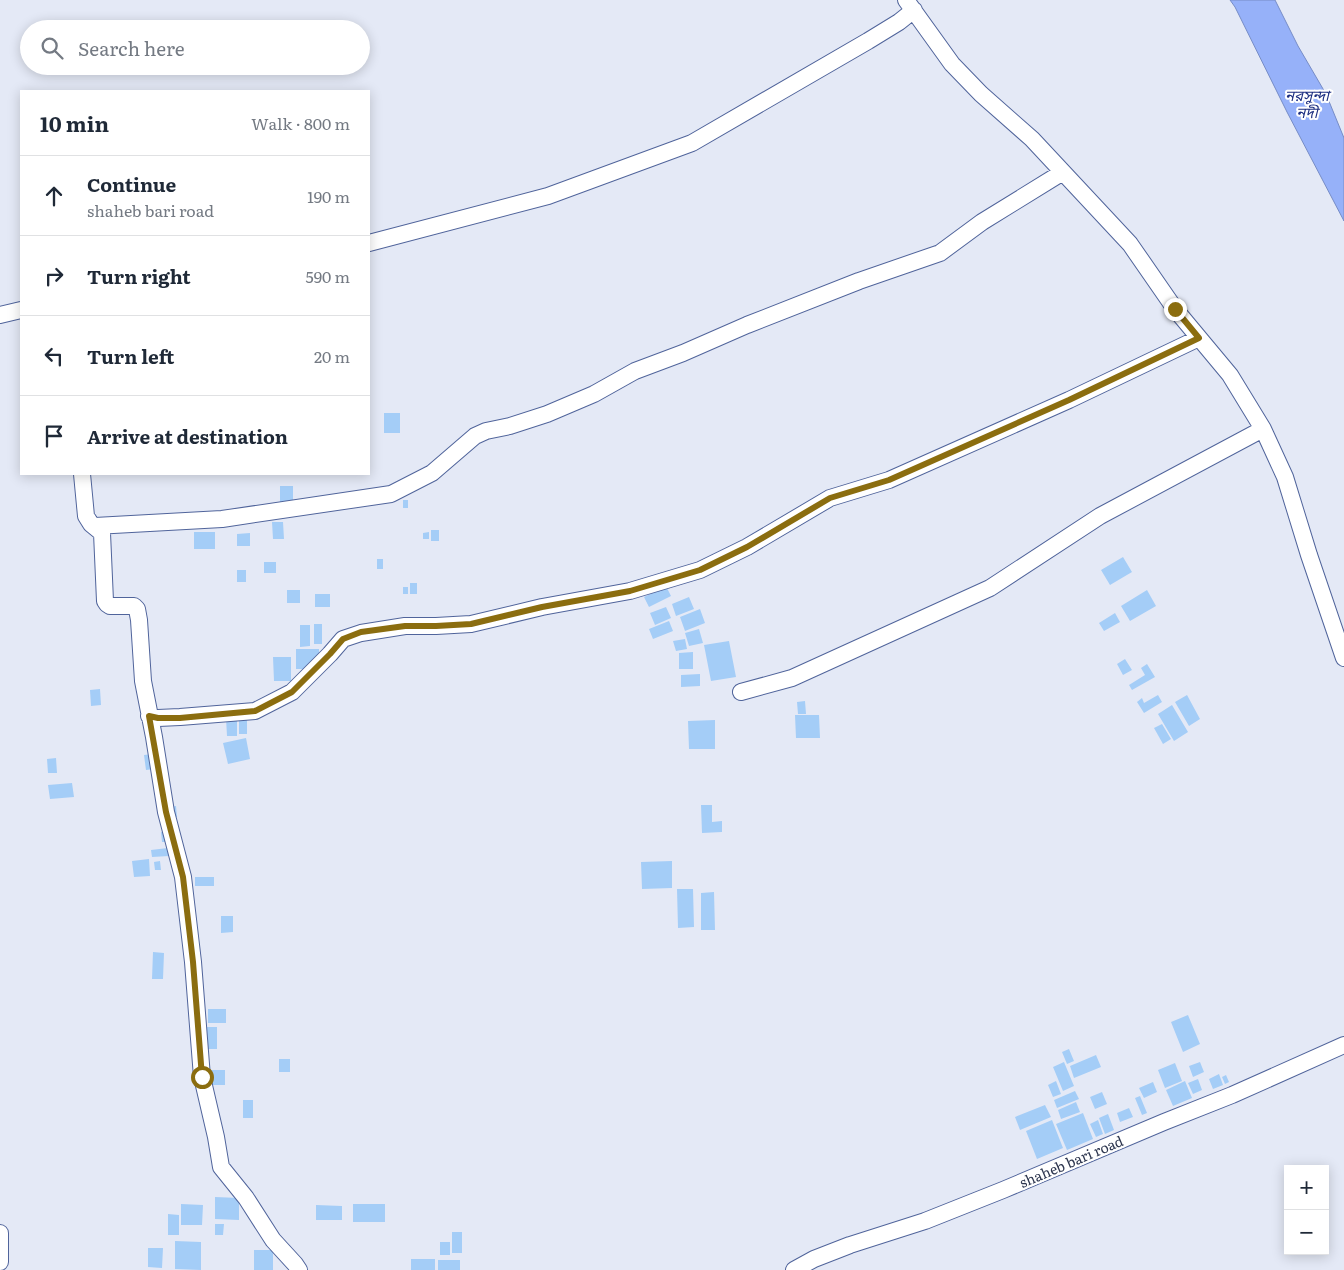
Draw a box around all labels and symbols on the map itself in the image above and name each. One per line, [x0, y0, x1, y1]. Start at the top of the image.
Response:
water label: নরসুন্দা নদী [1285, 83, 1332, 123]
route end [1164, 298, 1187, 321]
route start [191, 1066, 214, 1089]
street label: shaheb bari road [1016, 1130, 1126, 1192]

